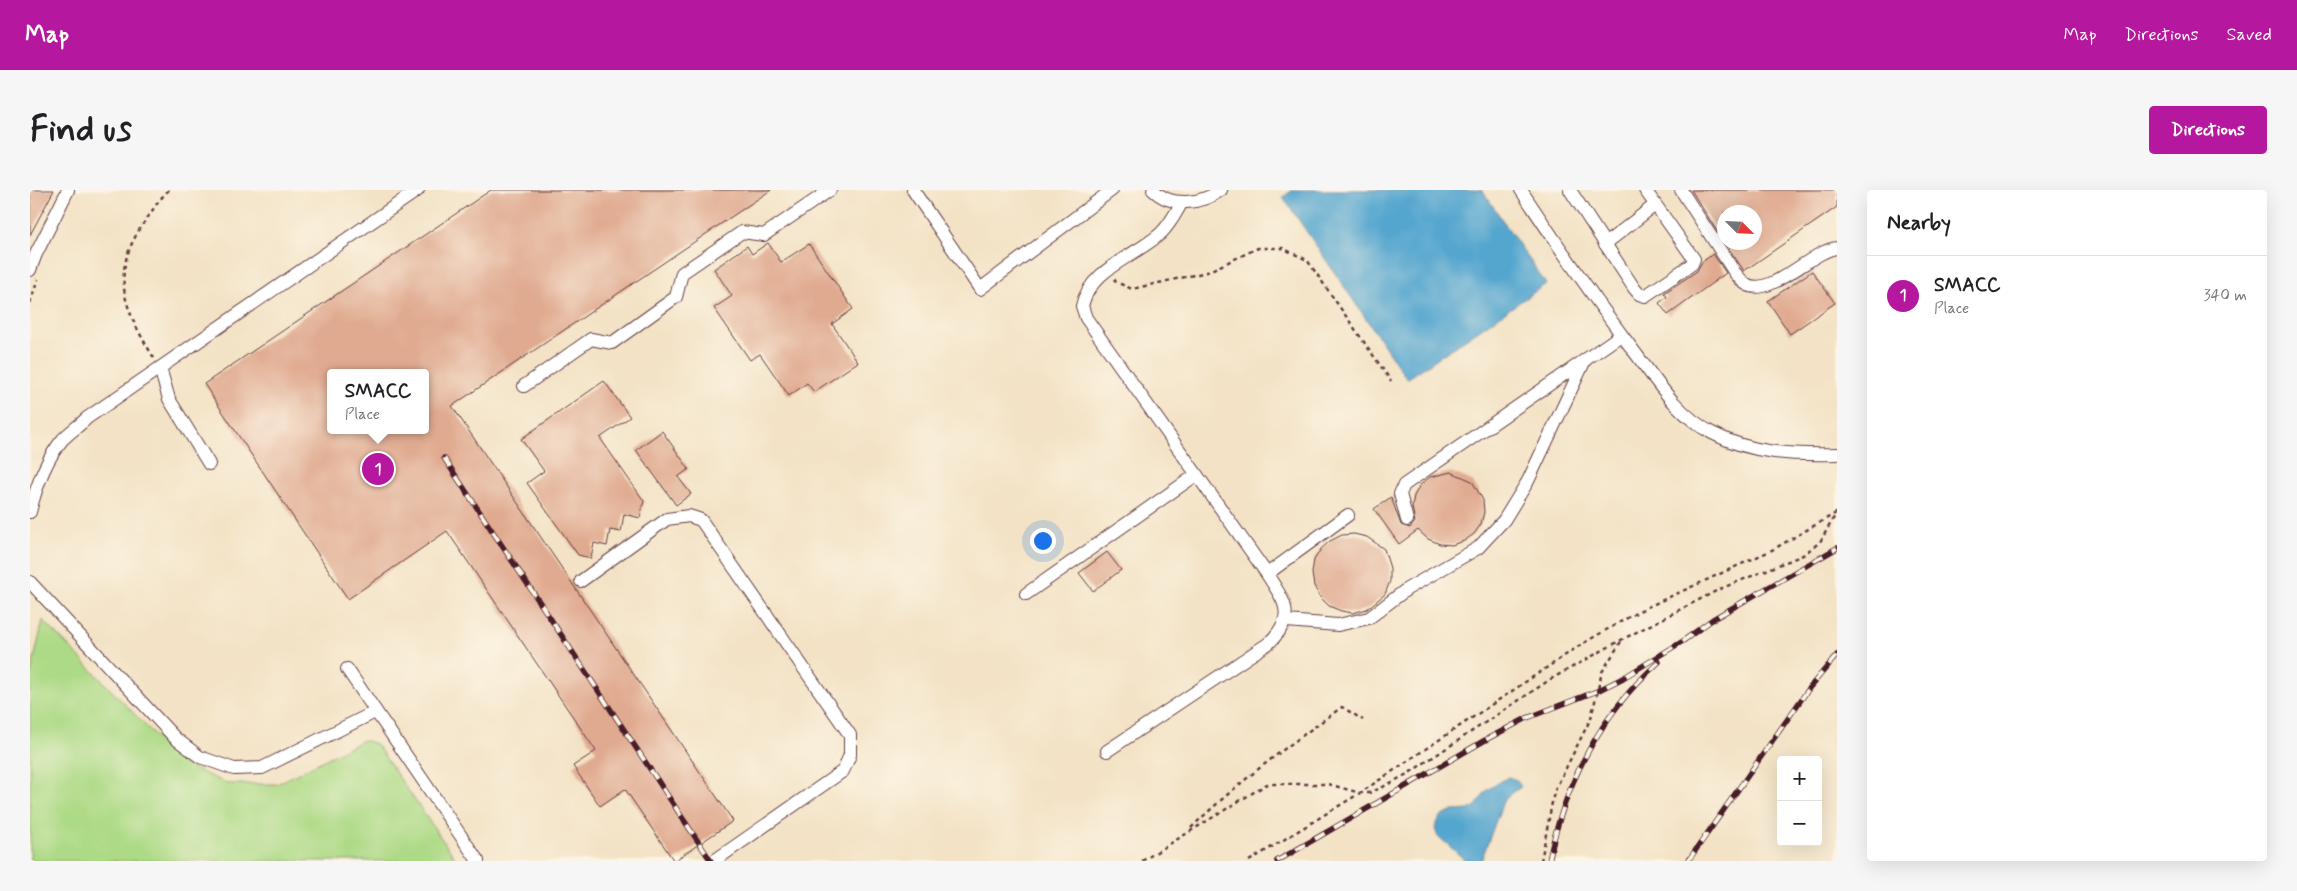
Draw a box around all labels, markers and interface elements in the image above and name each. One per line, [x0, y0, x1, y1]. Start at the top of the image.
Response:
text: Map [25, 20, 69, 51]
text: Map [2064, 23, 2097, 47]
text: Directions [2125, 23, 2199, 47]
text: Saved [2227, 23, 2272, 47]
button: Directions [2149, 106, 2267, 154]
text: Find us [30, 107, 132, 153]
north arrow [1717, 205, 1762, 250]
text: Nearby [1887, 209, 1951, 237]
text: SMACC [1934, 273, 2000, 298]
text: 1 [1899, 285, 1907, 306]
text: 340 m [2203, 285, 2247, 306]
text: Place [1934, 298, 1969, 319]
popup [327, 369, 429, 434]
text: SMACC [345, 379, 411, 404]
text: Place [345, 404, 380, 425]
pin: 1 [362, 450, 394, 488]
your location [1030, 528, 1056, 554]
map controls [1777, 756, 1822, 846]
button: + [1777, 756, 1822, 801]
button: − [1777, 801, 1822, 846]

